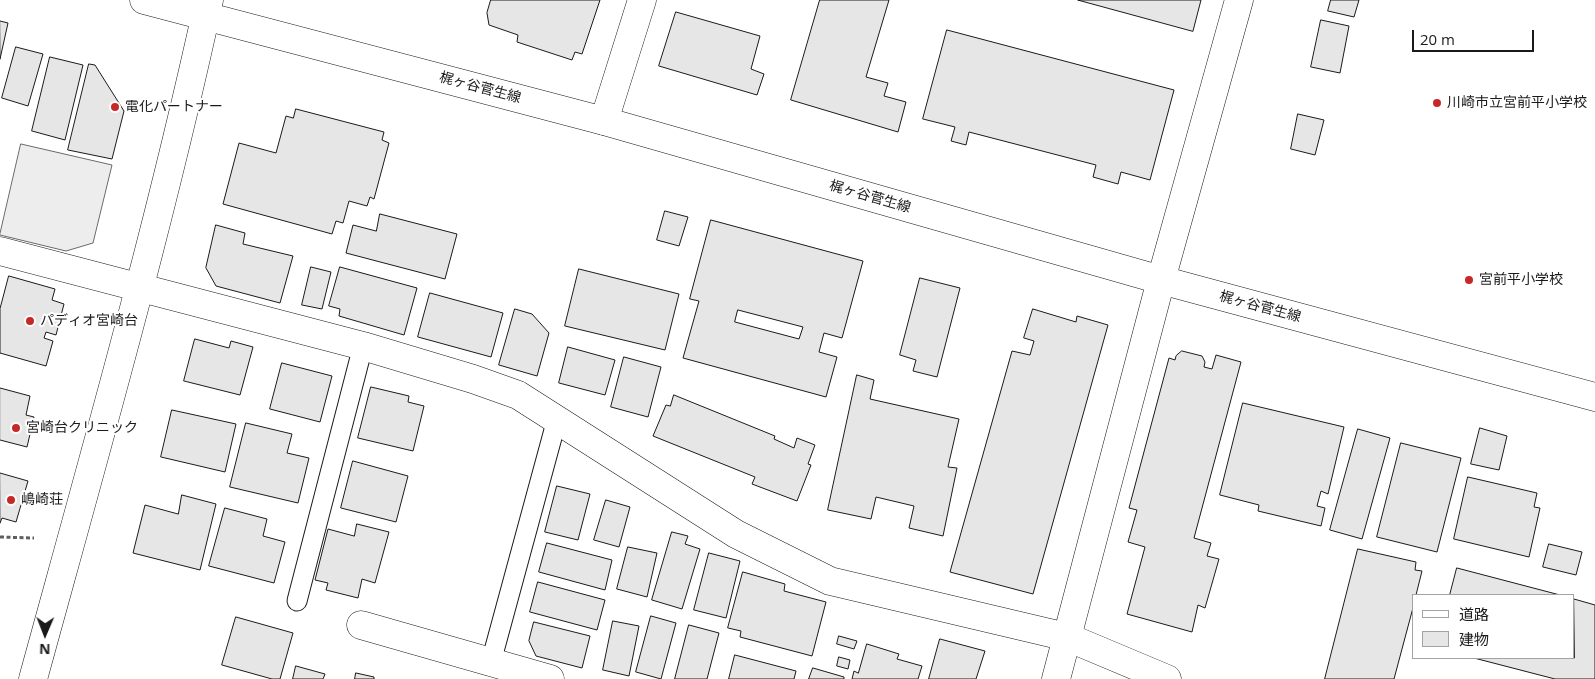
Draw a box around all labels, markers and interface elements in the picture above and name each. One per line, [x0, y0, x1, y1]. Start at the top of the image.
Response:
scale bar [1415, 20, 1538, 52]
text: 20 m [1420, 29, 1455, 49]
street label: 梶ヶ谷菅生線 [437, 69, 523, 107]
place label: 川崎市立宮前平小学校 [1447, 95, 1587, 111]
marker: 川崎市立宮前平小学校 [1431, 97, 1443, 109]
place label: 電化パートナー [125, 99, 223, 115]
marker: 電化パートナー [109, 101, 121, 113]
street label: 梶ヶ谷菅生線 [827, 177, 913, 217]
place label: 宮前平小学校 [1479, 272, 1563, 288]
marker: 宮前平小学校 [1463, 274, 1475, 286]
street label: 梶ヶ谷菅生線 [1217, 288, 1303, 326]
place label: パディオ宮崎台 [40, 313, 138, 329]
marker: パディオ宮崎台 [24, 315, 36, 327]
place label: 宮崎台クリニック [26, 420, 138, 436]
marker: 宮崎台クリニック [10, 422, 22, 434]
place label: 嶋崎荘 [21, 492, 63, 508]
marker: 嶋崎荘 [5, 494, 17, 506]
legend [1412, 594, 1575, 659]
text: 道路 [1459, 604, 1489, 624]
north arrow [20, 609, 70, 659]
text: 建物 [1459, 629, 1489, 649]
text: N [39, 640, 51, 659]

